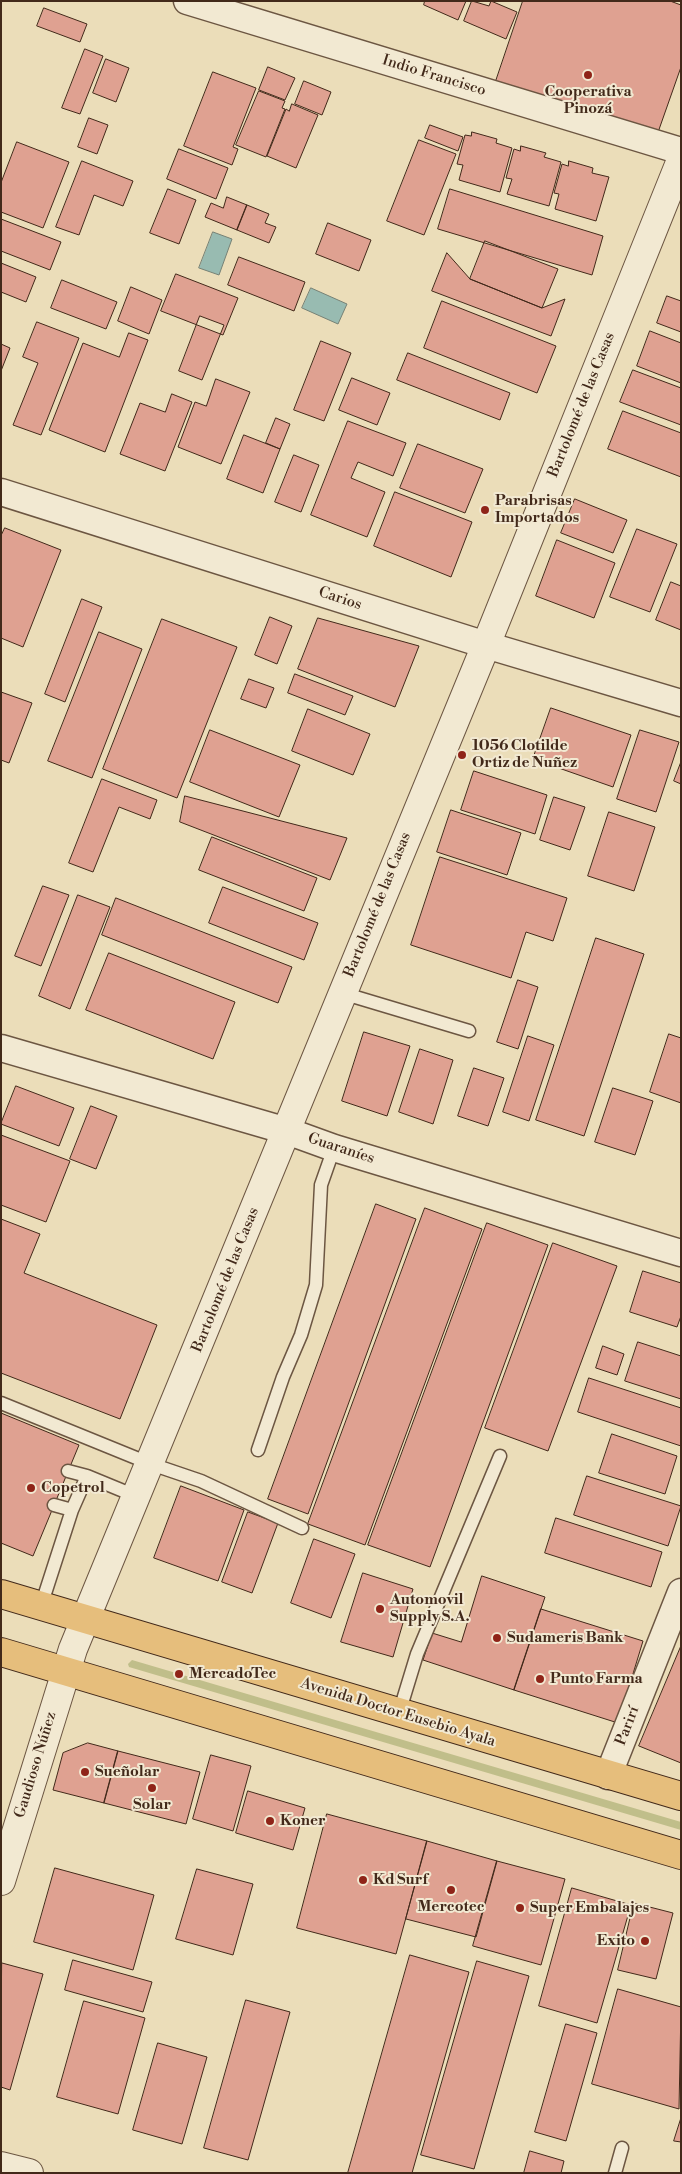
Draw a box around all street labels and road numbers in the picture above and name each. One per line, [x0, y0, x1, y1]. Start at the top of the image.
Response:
street label: Indio Francisco [380, 52, 488, 100]
street label: Bartolomé de las Casas [545, 330, 619, 480]
street label: Carios [316, 584, 364, 614]
street label: Bartolomé de las Casas [341, 830, 415, 980]
street label: Guaraníes [305, 1130, 377, 1168]
street label: Bartolomé de las Casas [189, 1205, 263, 1355]
street label: Avenida Doctor Eusebio Ayala [298, 1675, 498, 1751]
street label: Parirí [612, 1704, 644, 1748]
street label: Gaudioso Núñez [11, 1710, 61, 1820]

